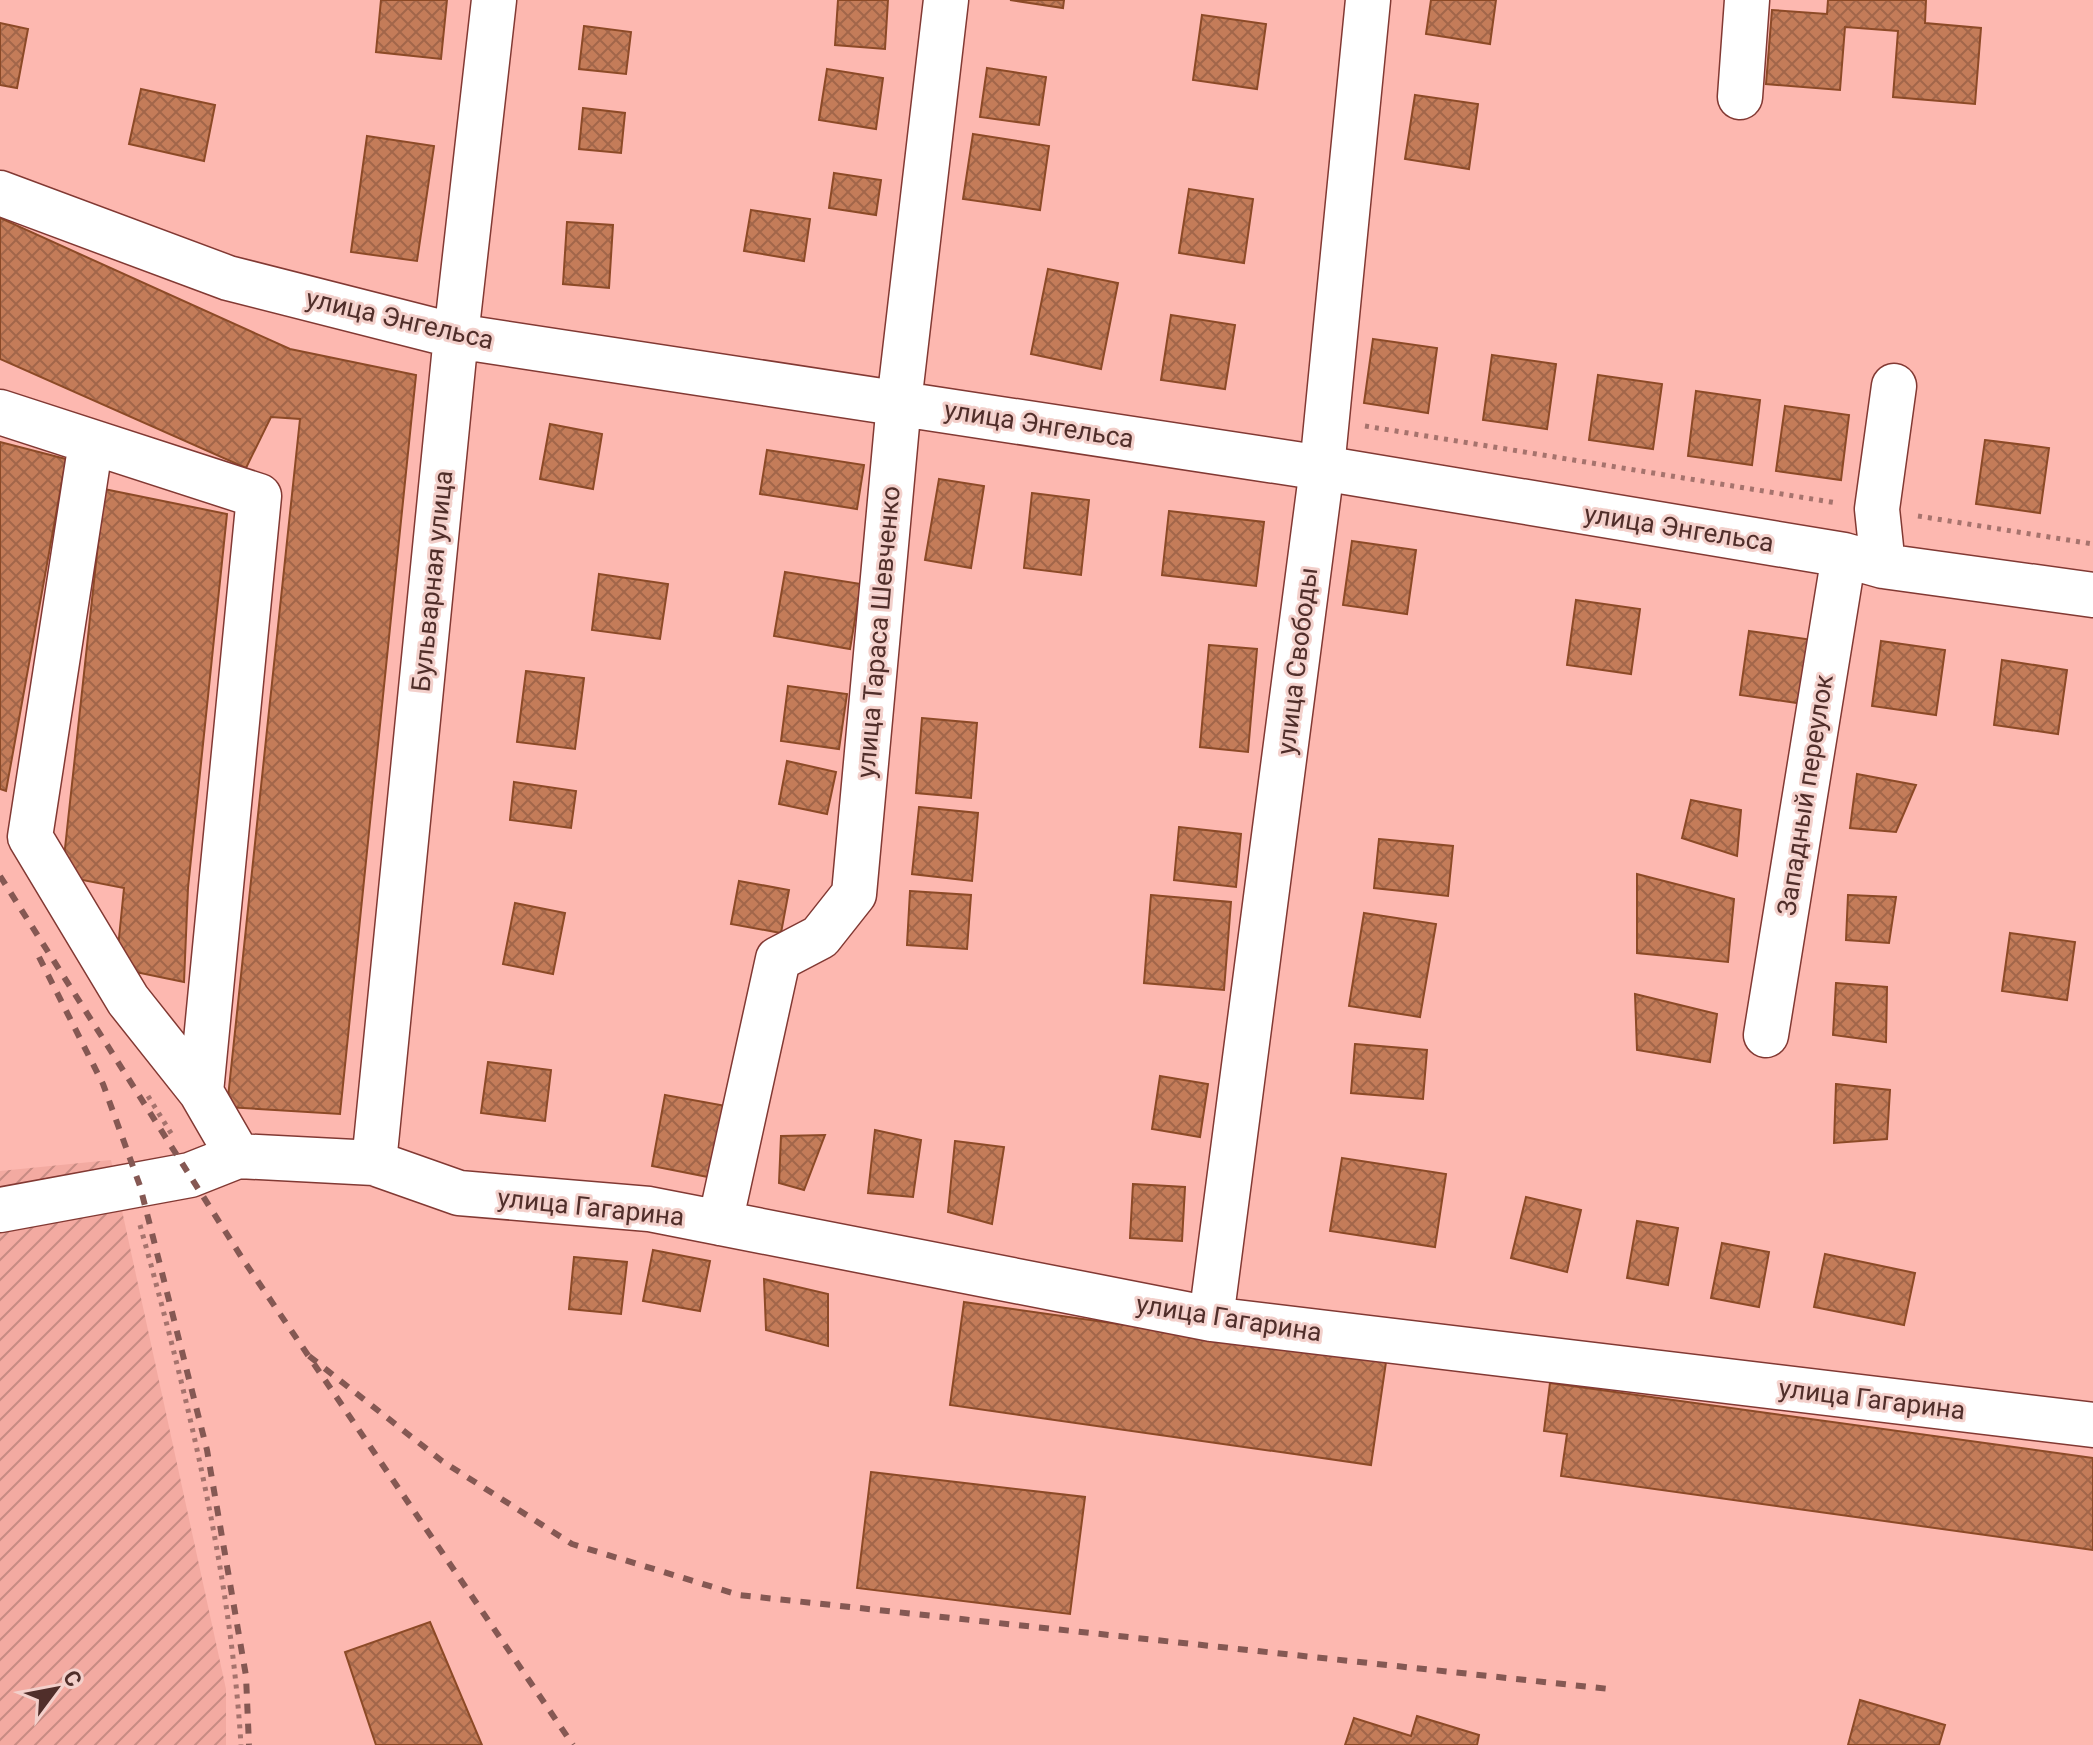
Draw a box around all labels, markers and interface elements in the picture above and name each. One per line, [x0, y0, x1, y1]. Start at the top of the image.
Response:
street label: улица Энгельса [303, 283, 497, 355]
street label: улица Энгельса [942, 394, 1136, 454]
street label: Бульварная улица [405, 469, 459, 693]
street label: улица Тараса Шевченко [850, 485, 906, 779]
street label: улица Энгельса [1582, 498, 1776, 558]
street label: улица Свободы [1271, 566, 1323, 756]
street label: Западный переулок [1771, 672, 1839, 918]
street label: улица Гагарина [496, 1182, 686, 1232]
street label: улица Гагарина [1134, 1289, 1324, 1347]
street label: улица Гагарина [1777, 1373, 1967, 1425]
north arrow [16, 1649, 96, 1729]
text: С [58, 1666, 87, 1691]

